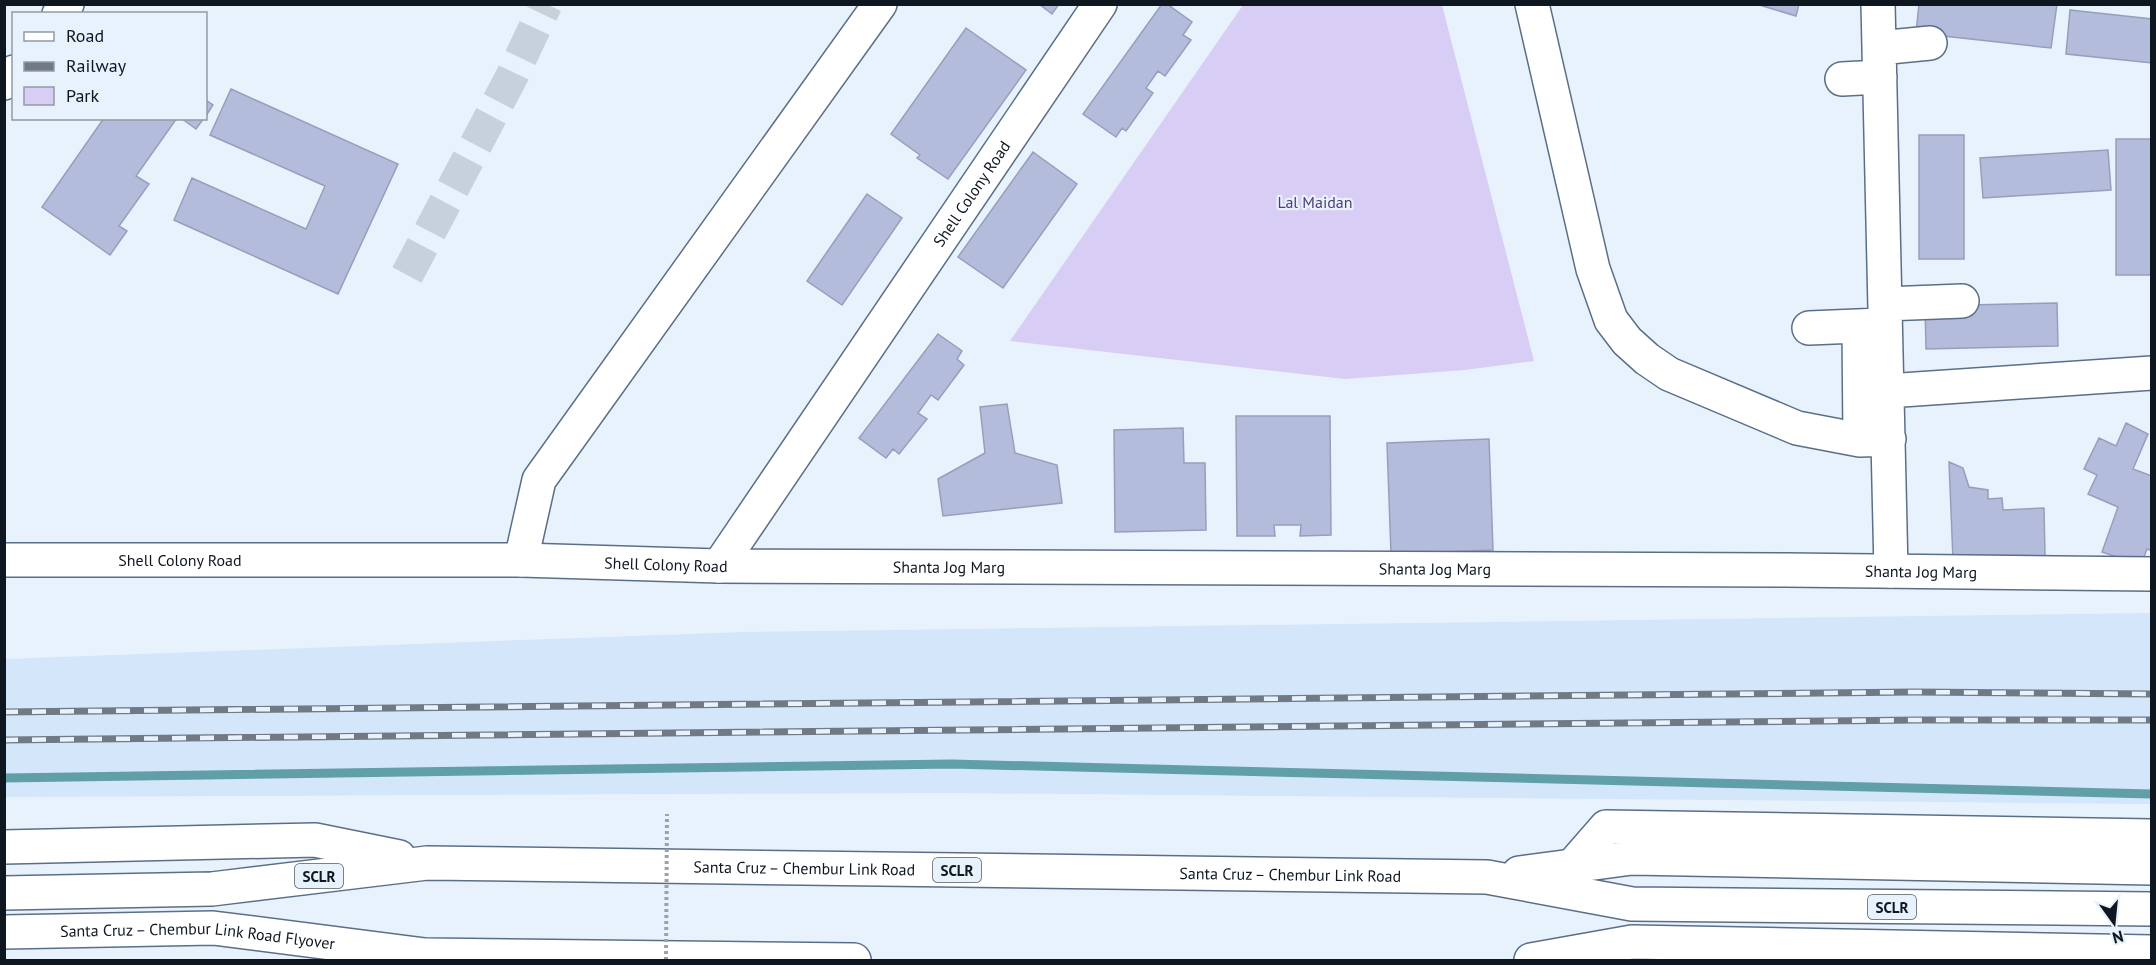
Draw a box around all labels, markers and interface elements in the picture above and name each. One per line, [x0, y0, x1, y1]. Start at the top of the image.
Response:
legend [12, 12, 207, 120]
text: Road [66, 24, 104, 47]
text: Railway [66, 54, 127, 77]
text: Park [66, 84, 99, 107]
street label: Shell Colony Road [929, 137, 1014, 250]
park label: Lal Maidan [1277, 192, 1353, 212]
street label: Shell Colony Road [118, 550, 242, 570]
street label: Shell Colony Road [604, 553, 728, 576]
street label: Shanta Jog Marg [893, 557, 1005, 577]
street label: Shanta Jog Marg [1379, 558, 1491, 579]
street label: Shanta Jog Marg [1865, 561, 1977, 582]
street label: Santa Cruz – Chembur Link Road [693, 857, 915, 879]
road number: SCLR [933, 858, 981, 882]
street label: Santa Cruz – Chembur Link Road [1179, 863, 1401, 886]
road number: SCLR [295, 864, 343, 888]
north arrow [2084, 893, 2144, 953]
road number: SCLR [1868, 895, 1916, 919]
street label: Santa Cruz – Chembur Link Road Flyover [60, 918, 337, 954]
text: N [2110, 926, 2126, 949]

